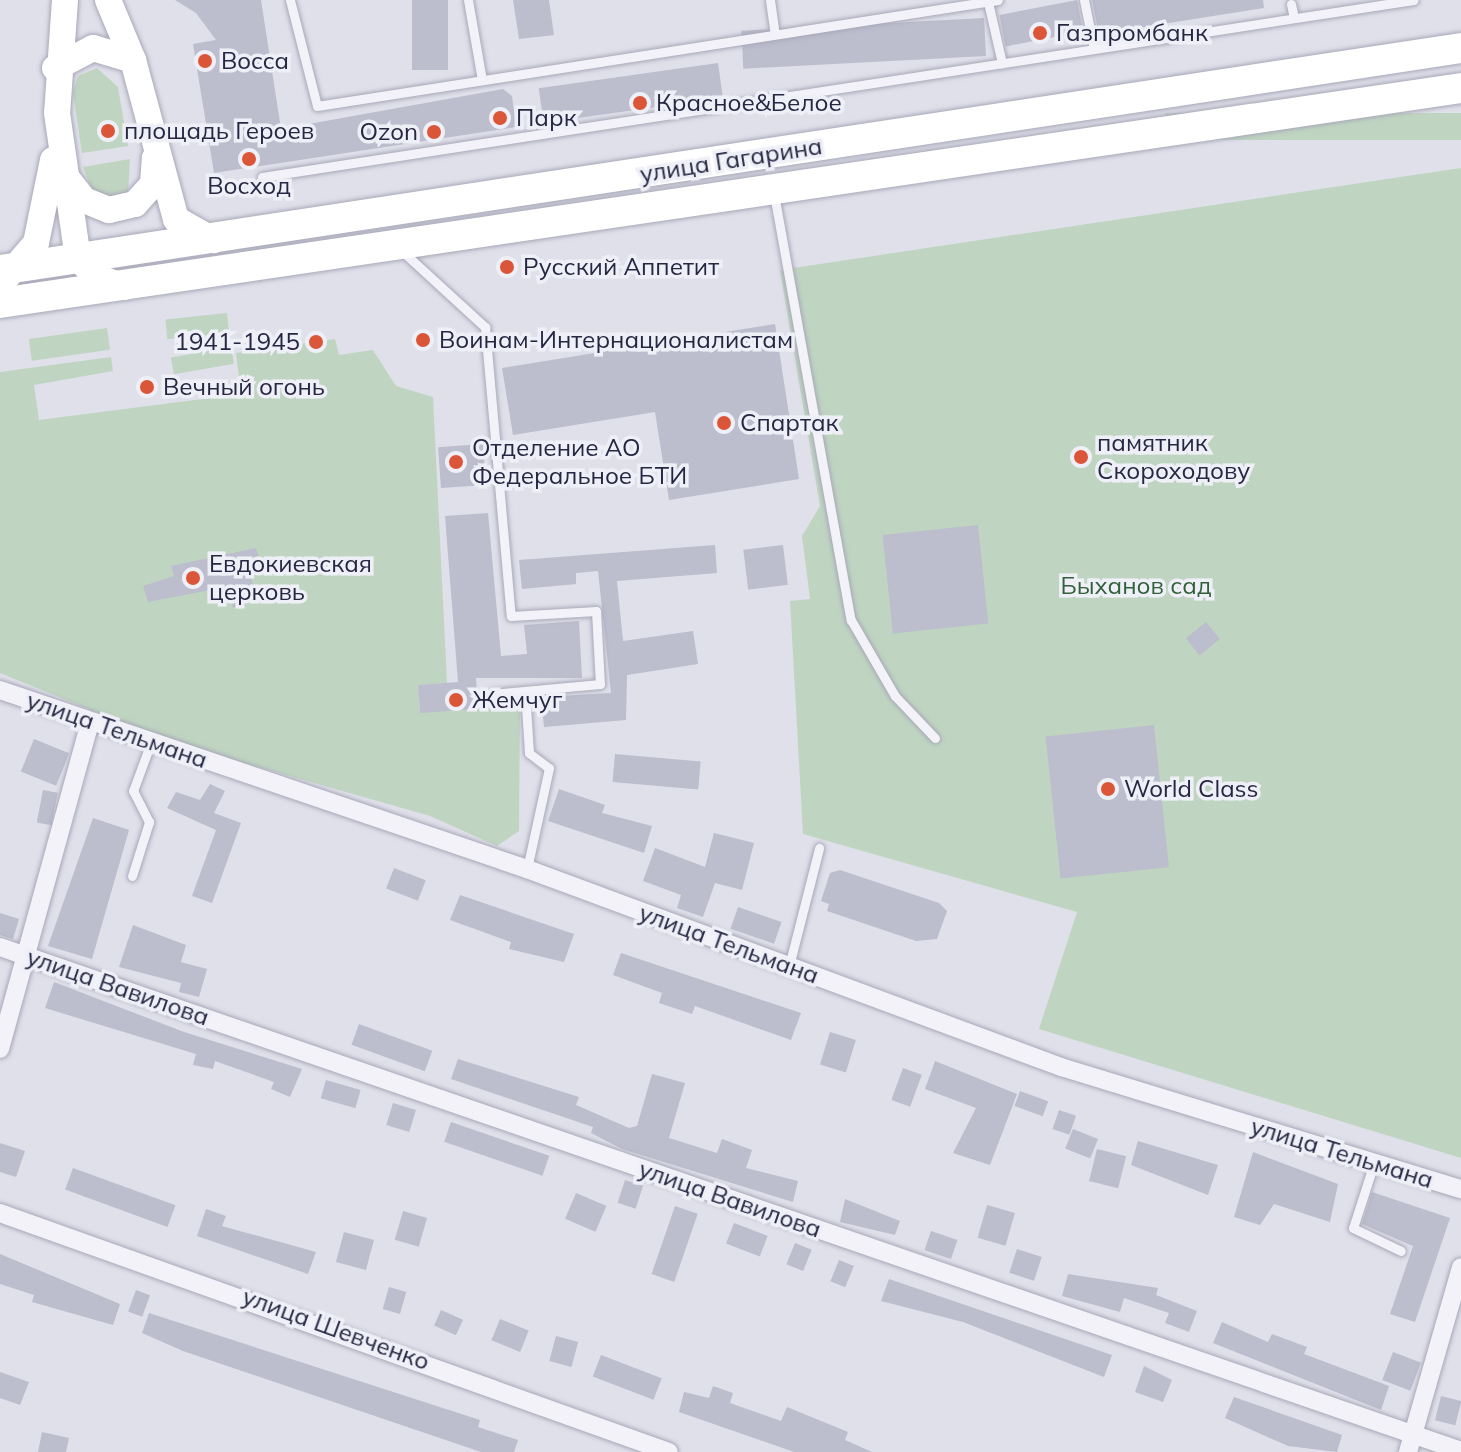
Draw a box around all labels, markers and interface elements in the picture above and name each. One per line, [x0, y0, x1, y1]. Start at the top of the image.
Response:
place label: Газпромбанк [1056, 19, 1208, 47]
marker: Газпромбанк [1031, 24, 1049, 42]
place label: Bocca [221, 47, 289, 75]
marker: Bocca [196, 52, 214, 70]
place label: Красное&Белое [656, 89, 842, 117]
marker: Красное&Белое [631, 94, 649, 112]
place label: Парк [516, 104, 577, 132]
marker: Парк [491, 109, 509, 127]
place label: площадь Героев [124, 117, 314, 145]
place label: Ozon [359, 118, 418, 146]
marker: площадь Героев [99, 122, 117, 140]
marker: Ozon [425, 123, 443, 141]
street label: улица Гагарина [638, 131, 824, 189]
marker: Восход [240, 150, 258, 168]
place label: Восход [207, 172, 291, 200]
place label: Русский Аппетит [523, 253, 719, 281]
marker: Русский Аппетит [498, 258, 516, 276]
place label: Воинам-Интернационалистам [439, 326, 793, 354]
place label: 1941-1945 [175, 328, 300, 356]
marker: Воинам-Интернационалистам [414, 331, 432, 349]
marker: 1941-1945 [307, 333, 325, 351]
place label: Вечный огонь [163, 373, 325, 401]
marker: Вечный огонь [138, 378, 156, 396]
place label: Спартак [740, 409, 838, 437]
marker: Спартак [715, 414, 733, 432]
place label: памятник Скороходову [1097, 429, 1250, 485]
place label: Отделение АО Федеральное БТИ [472, 434, 687, 490]
marker: памятник Скороходову [1072, 448, 1090, 466]
marker: Отделение АО Федеральное БТИ [447, 453, 465, 471]
place label: Евдокиевская церковь [209, 550, 372, 606]
marker: Евдокиевская церковь [184, 569, 202, 587]
park label: Быханов сад [1061, 572, 1211, 600]
street label: улица Тельмана [23, 686, 211, 774]
place label: Жемчуг [472, 686, 562, 714]
marker: Жемчуг [447, 691, 465, 709]
place label: World Class [1124, 775, 1258, 803]
marker: World Class [1099, 780, 1117, 798]
street label: улица Тельмана [635, 898, 823, 990]
street label: улица Вавилова [23, 942, 213, 1032]
street label: улица Тельмана [1247, 1112, 1437, 1194]
street label: улица Вавилова [635, 1154, 825, 1244]
street label: улица Шевченко [239, 1282, 433, 1376]

